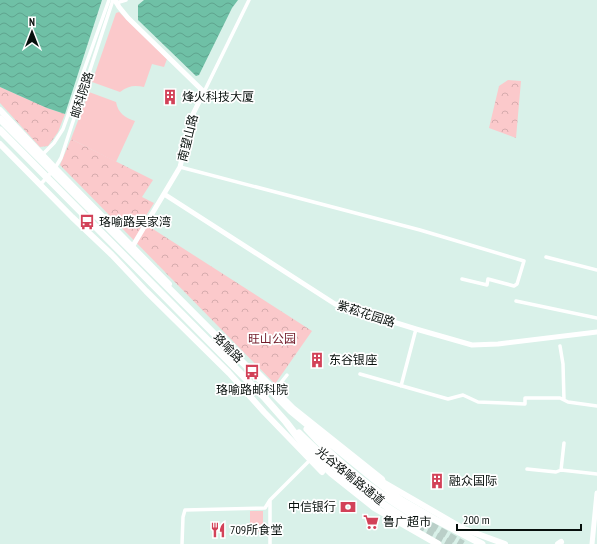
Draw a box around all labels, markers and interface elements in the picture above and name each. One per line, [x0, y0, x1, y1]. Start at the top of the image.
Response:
north arrow [12, 12, 52, 52]
text: N [29, 15, 35, 29]
street label: 邮科院路 [67, 70, 96, 120]
building icon: 烽火科技大厦 [161, 88, 179, 106]
place label: 烽火科技大厦 [182, 89, 254, 104]
street label: 南望山路 [174, 113, 201, 163]
bus stop icon: 珞喻路吴家湾 [78, 213, 96, 231]
place label: 珞喻路吴家湾 [99, 214, 171, 229]
street label: 紫菘花园路 [335, 297, 397, 330]
street label: 珞喻路 [210, 330, 246, 366]
park label: 旺山公园 [248, 331, 296, 346]
building icon: 东谷银座 [308, 351, 326, 369]
place label: 东谷银座 [329, 352, 377, 367]
bus stop icon: 珞喻路邮科院 [243, 363, 261, 381]
place label: 珞喻路邮科院 [216, 382, 288, 397]
street label: 光谷珞喻路通道 [313, 443, 388, 508]
building icon: 融众国际 [428, 472, 446, 490]
place label: 融众国际 [449, 473, 497, 488]
bank icon: 中信银行 [339, 498, 357, 516]
place label: 中信银行 [288, 499, 336, 514]
scale bar [457, 506, 581, 532]
text: 200 m [463, 512, 490, 527]
supermarket icon: 鲁广超市 [362, 513, 380, 531]
place label: 鲁广超市 [383, 514, 431, 529]
restaurant icon: 709所食堂 [209, 521, 227, 539]
place label: 709所食堂 [230, 522, 282, 537]

